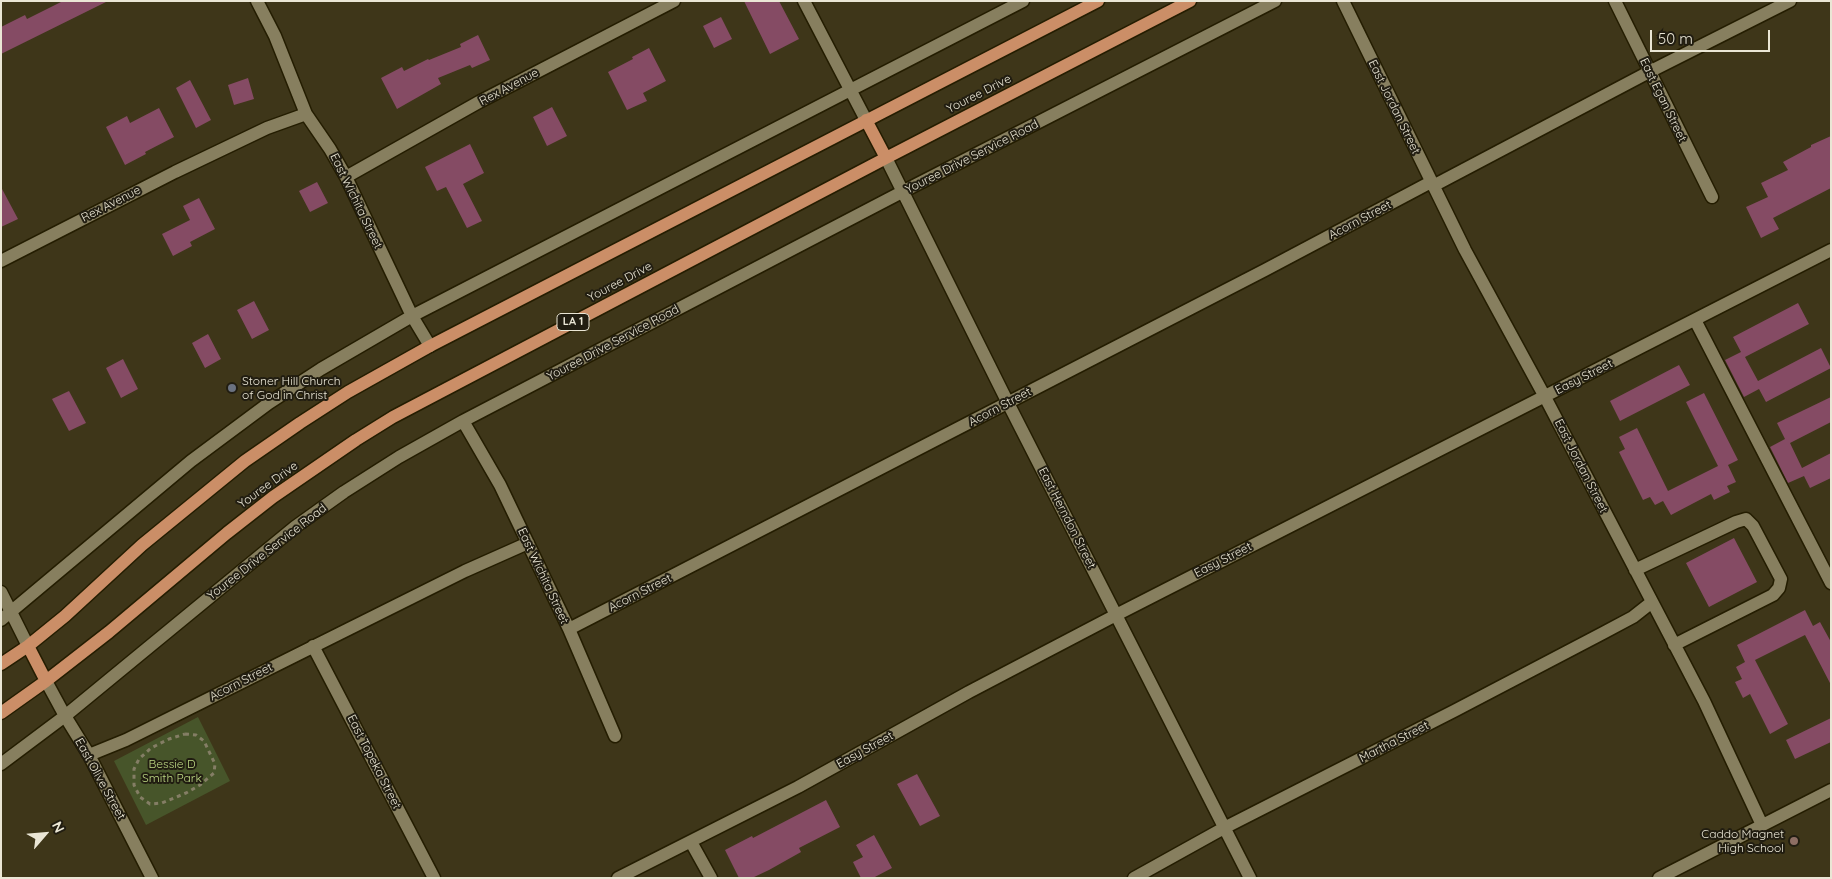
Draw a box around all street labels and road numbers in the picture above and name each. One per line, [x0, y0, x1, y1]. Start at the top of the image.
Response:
street label: East Egan Street [1636, 56, 1690, 144]
street label: East Jordan Street [1365, 58, 1423, 156]
street label: Rex Avenue [477, 65, 541, 109]
street label: Youree Drive [944, 72, 1014, 116]
street label: Youree Drive Service Road [903, 117, 1041, 197]
street label: East Wichita Street [327, 151, 385, 251]
street label: Rex Avenue [79, 183, 143, 225]
street label: Acorn Street [1326, 197, 1394, 243]
street label: Youree Drive [586, 259, 654, 305]
street label: Youree Drive Service Road [545, 302, 681, 384]
road number: LA 1 [557, 314, 589, 331]
street label: Easy Street [1553, 356, 1615, 398]
street label: Acorn Street [966, 384, 1034, 430]
street label: East Jordan Street [1551, 417, 1611, 515]
street label: Youree Drive [235, 458, 301, 512]
street label: East Herndon Street [1035, 465, 1099, 571]
street label: Youree Drive Service Road [205, 501, 329, 603]
street label: East Wichita Street [514, 526, 572, 626]
street label: Easy Street [1192, 539, 1254, 581]
street label: Acorn Street [606, 571, 674, 615]
street label: Acorn Street [207, 660, 275, 704]
street label: East Topeka Street [344, 712, 404, 812]
street label: Martha Street [1357, 718, 1431, 766]
street label: Easy Street [834, 729, 896, 771]
street label: East Olive Street [72, 736, 128, 822]

